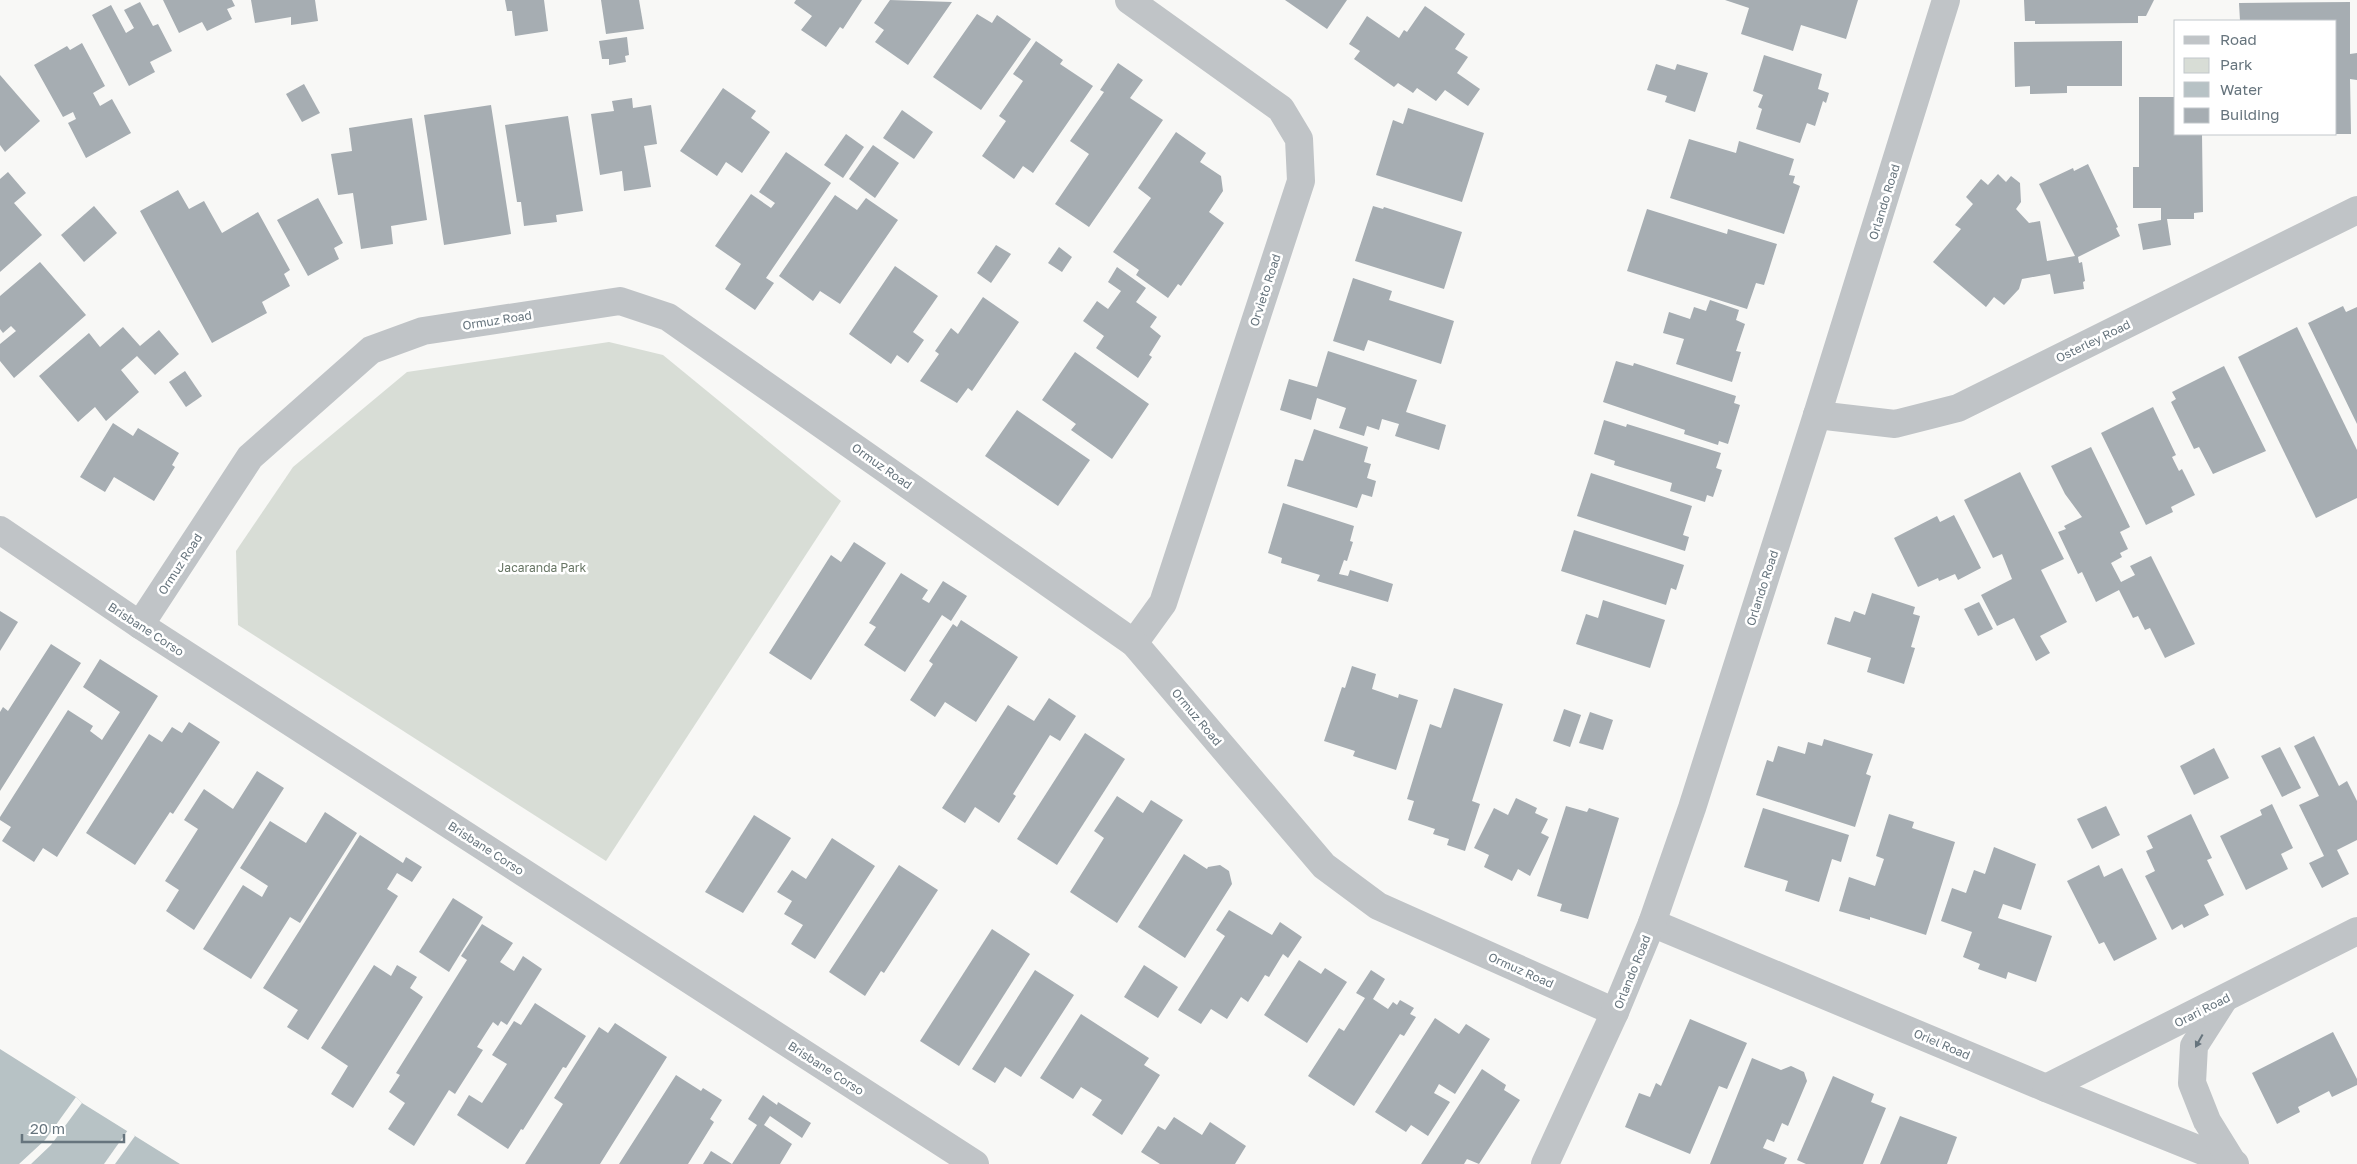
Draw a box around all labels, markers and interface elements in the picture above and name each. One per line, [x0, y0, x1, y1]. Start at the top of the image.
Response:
legend [2174, 20, 2337, 135]
text: Road [2220, 30, 2257, 48]
text: Park [2220, 55, 2253, 73]
text: Water [2220, 80, 2263, 98]
text: Building [2220, 105, 2280, 123]
street label: Orlando Road [1865, 162, 1903, 242]
street label: Orvieto Road [1246, 252, 1284, 328]
street label: Ormuz Road [461, 307, 533, 333]
street label: Osterley Road [2053, 316, 2133, 366]
street label: Ormuz Road [849, 440, 915, 492]
street label: Ormuz Road [155, 531, 205, 597]
street label: Orlando Road [1743, 548, 1781, 628]
park label: Jacaranda Park [498, 560, 587, 575]
street label: Brisbane Corso [105, 599, 187, 659]
street label: Ormuz Road [1169, 685, 1225, 749]
street label: Brisbane Corso [445, 818, 527, 878]
street label: Orlando Road [1610, 933, 1654, 1011]
street label: Ormuz Road [1486, 949, 1556, 991]
street label: Orari Road [2172, 990, 2232, 1030]
street label: Oriel Road [1911, 1025, 1973, 1063]
one-way arrow [2194, 1034, 2203, 1047]
street label: Brisbane Corso [785, 1038, 867, 1098]
scale bar [22, 1112, 125, 1144]
text: 20 m [30, 1119, 65, 1137]

